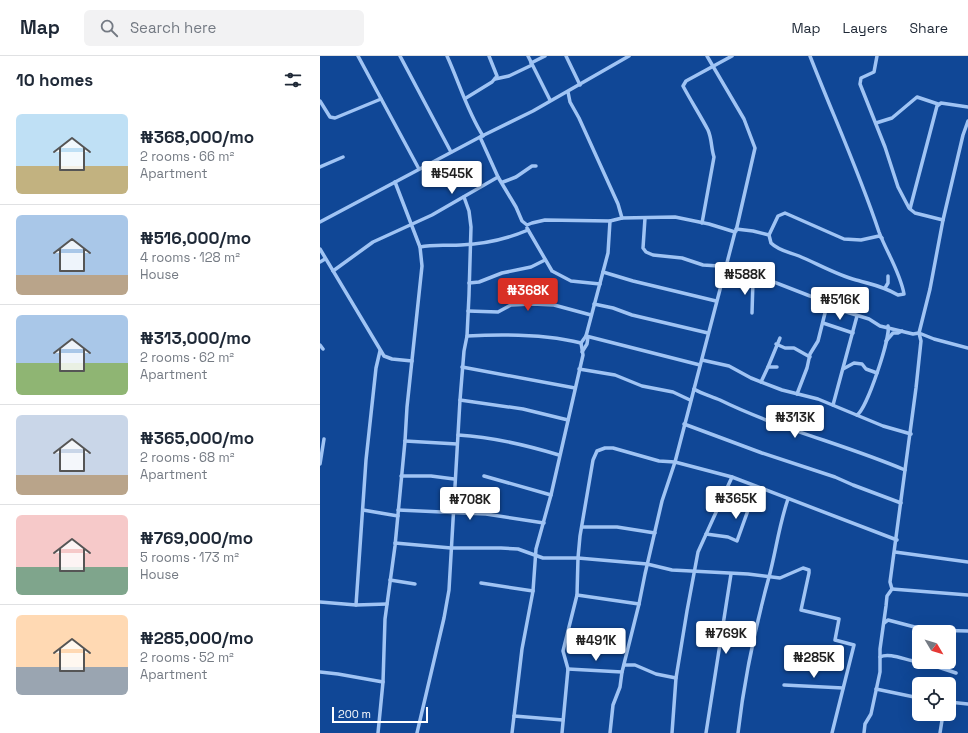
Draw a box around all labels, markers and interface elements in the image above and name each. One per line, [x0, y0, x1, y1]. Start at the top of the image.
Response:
search box [84, 10, 364, 46]
text: Map [20, 15, 60, 40]
icon: search [98, 17, 120, 39]
text: Search here [130, 18, 216, 37]
text: Map [791, 19, 821, 37]
text: Layers [843, 19, 887, 37]
text: Share [909, 19, 948, 37]
text: 10 homes [16, 69, 93, 91]
icon: filters [282, 69, 304, 91]
text: ₦368,000/mo [140, 126, 254, 148]
icon: home [48, 130, 96, 178]
text: 2 rooms · 66 m² [140, 148, 234, 165]
pin: ₦545K [424, 161, 480, 195]
text: Apartment [140, 165, 208, 182]
text: ₦545K [431, 165, 473, 182]
text: ₦516,000/mo [140, 227, 251, 249]
icon: home [48, 231, 96, 279]
text: 4 rooms · 128 m² [140, 249, 240, 266]
pin: ₦588K [717, 262, 773, 296]
text: House [140, 266, 179, 283]
text: ₦588K [724, 266, 766, 283]
pin: ₦368K [500, 278, 556, 312]
text: ₦368K [507, 282, 549, 299]
pin: ₦516K [812, 287, 868, 321]
text: ₦516K [820, 291, 860, 308]
text: ₦313,000/mo [140, 327, 251, 349]
icon: home [48, 331, 96, 379]
text: 2 rooms · 62 m² [140, 349, 234, 366]
text: Apartment [140, 366, 208, 383]
pin: ₦313K [767, 405, 823, 439]
text: ₦313K [775, 409, 815, 426]
text: ₦365,000/mo [140, 427, 254, 449]
icon: home [48, 431, 96, 479]
text: 2 rooms · 68 m² [140, 449, 234, 466]
text: Apartment [140, 466, 208, 483]
pin: ₦365K [708, 486, 764, 520]
pin: ₦708K [442, 487, 498, 521]
text: ₦365K [715, 490, 757, 507]
text: ₦708K [449, 491, 491, 508]
text: ₦769,000/mo [140, 527, 253, 549]
icon: home [48, 531, 96, 579]
text: 5 rooms · 173 m² [140, 549, 239, 566]
text: House [140, 566, 179, 583]
pin: ₦769K [698, 621, 754, 655]
text: ₦769K [705, 625, 747, 642]
north arrow [912, 625, 956, 669]
map controls [912, 625, 956, 721]
text: ₦285,000/mo [140, 627, 254, 649]
pin: ₦491K [568, 628, 624, 662]
icon: home [48, 631, 96, 679]
text: ₦491K [576, 632, 616, 649]
pin: ₦285K [786, 645, 842, 679]
text: 2 rooms · 52 m² [140, 649, 234, 666]
text: ₦285K [793, 649, 835, 666]
text: Apartment [140, 666, 208, 683]
button: locate [912, 677, 956, 721]
scale bar [332, 705, 428, 724]
text: 200 m [338, 707, 371, 721]

